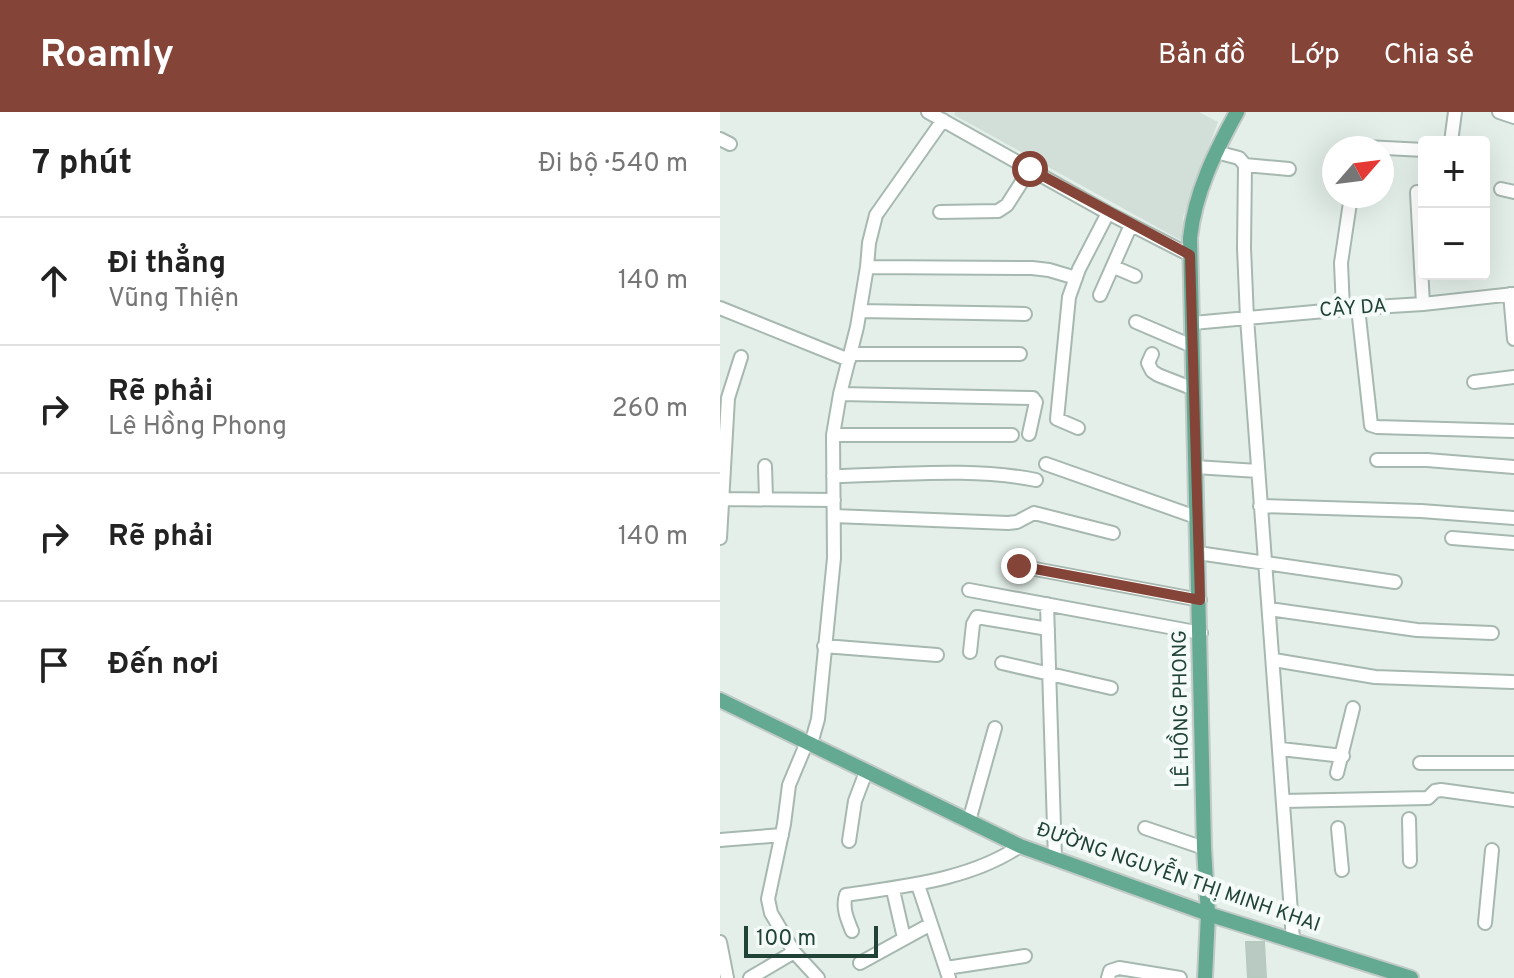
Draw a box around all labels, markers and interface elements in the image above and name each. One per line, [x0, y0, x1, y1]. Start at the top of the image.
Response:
text: Roamly [40, 32, 174, 81]
text: Bản đồ [1158, 38, 1245, 74]
text: Lớp [1289, 38, 1340, 74]
text: Chia sẻ [1384, 38, 1474, 74]
north arrow [1322, 136, 1394, 208]
map controls [1418, 136, 1490, 280]
button: + [1418, 136, 1490, 208]
text: 7 phút [32, 143, 132, 186]
text: Đi bộ · 540 m [538, 148, 688, 181]
route start [1012, 151, 1048, 187]
button: − [1418, 208, 1490, 280]
text: Đi thẳng [108, 246, 226, 283]
icon: ahead [32, 259, 76, 303]
text: 140 m [618, 265, 688, 298]
text: Vũng Thiện [108, 283, 239, 316]
street label: CÂY DA [1318, 292, 1388, 324]
text: Rẽ phải [108, 374, 213, 411]
icon: right [32, 387, 76, 431]
text: 260 m [612, 393, 688, 426]
text: Lê Hồng Phong [108, 411, 287, 444]
icon: right [32, 515, 76, 559]
text: Rẽ phải [108, 519, 213, 556]
text: 140 m [618, 521, 688, 554]
route end [1001, 548, 1037, 584]
street label: LÊ HỒNG PHONG [1163, 630, 1196, 788]
icon: arrive [32, 643, 76, 687]
text: Đến nơi [108, 647, 219, 684]
street label: ĐƯỜNG NGUYỄN THỊ MINH KHAI [1033, 811, 1325, 939]
scale bar [744, 922, 878, 958]
text: 100 m [756, 926, 816, 953]

